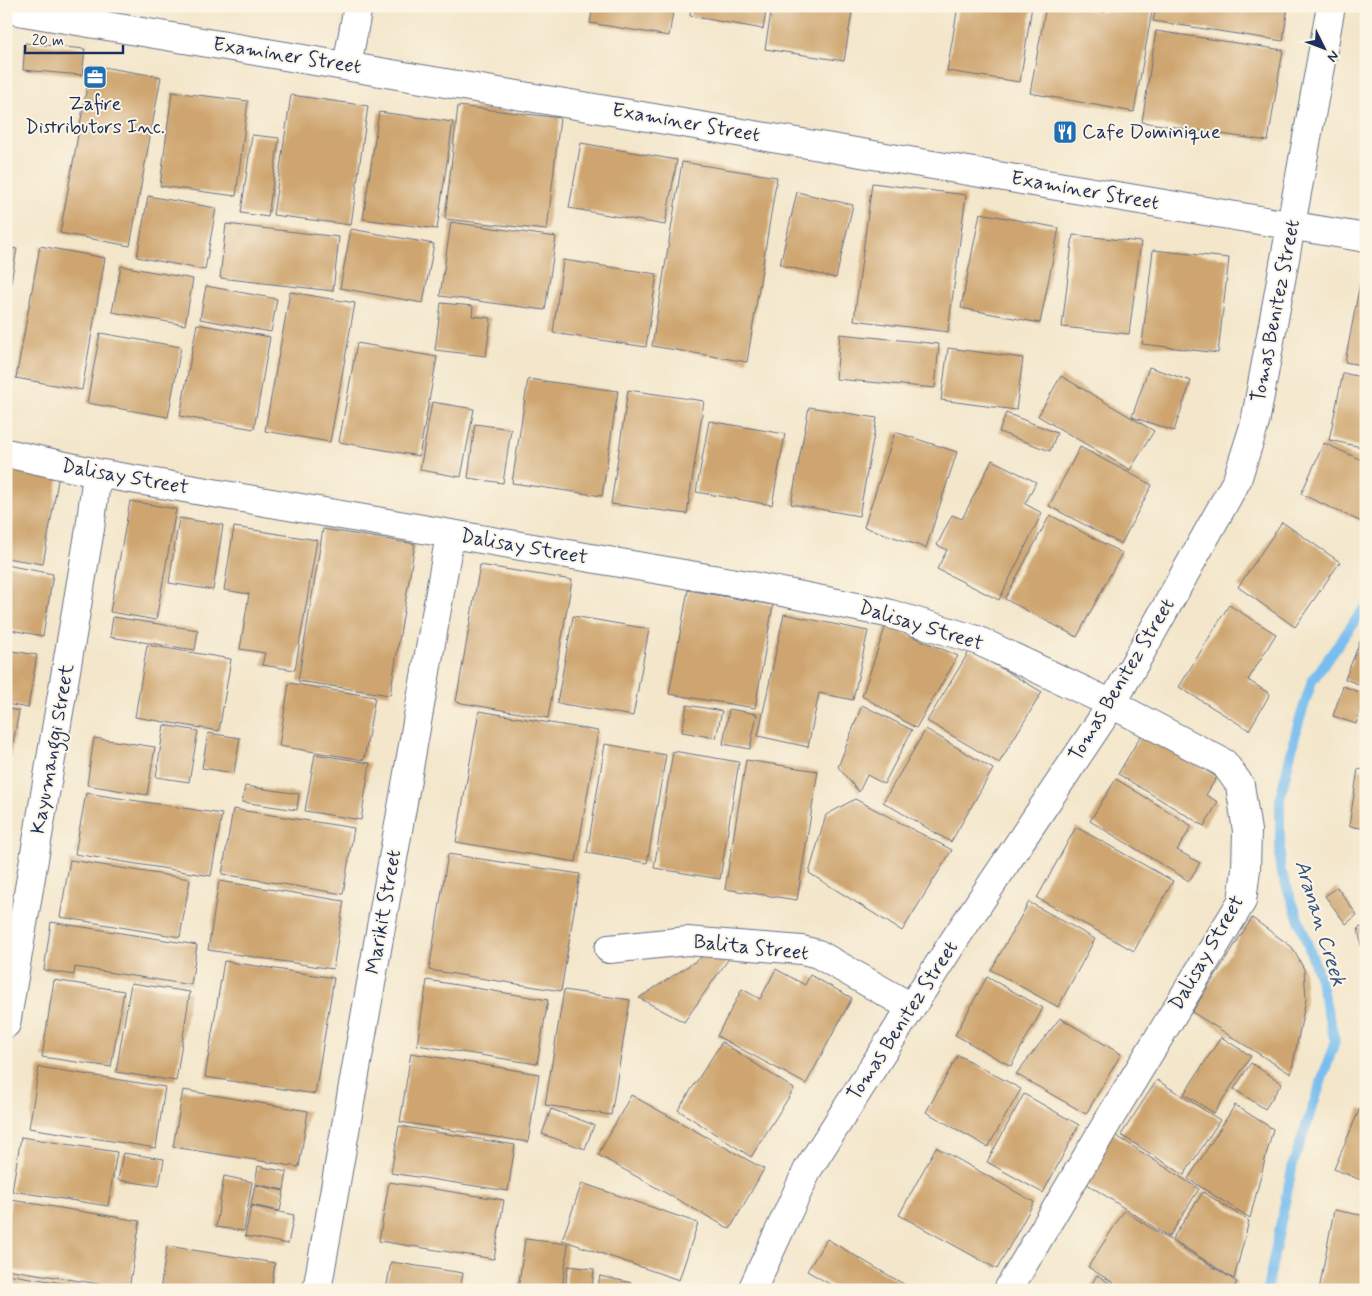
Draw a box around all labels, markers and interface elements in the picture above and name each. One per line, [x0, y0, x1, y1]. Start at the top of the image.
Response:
scale bar [25, 22, 122, 54]
north arrow [1300, 22, 1350, 72]
text: 20 m [32, 31, 64, 51]
street label: Examiner Street [211, 31, 363, 81]
text: N [1323, 47, 1343, 66]
office icon: Zafire Distributors Inc. [82, 64, 108, 90]
place label: Zafire Distributors Inc. [25, 91, 165, 141]
street label: Examiner Street [610, 97, 762, 149]
restaurant icon: Cafe Dominique [1052, 119, 1078, 145]
place label: Cafe Dominique [1082, 119, 1221, 146]
street label: Examiner Street [1009, 165, 1161, 217]
street label: Tomas Benitez Street [1245, 217, 1307, 405]
street label: Dalisay Street [59, 453, 191, 501]
street label: Dalisay Street [458, 523, 590, 571]
street label: Tomas Benitez Street [1063, 593, 1181, 767]
street label: Dalisay Street [856, 594, 986, 658]
street label: Kayumanggi Street [25, 662, 83, 836]
street label: Marikit Street [360, 847, 408, 977]
water label: Aranan Creek [1288, 857, 1352, 989]
street label: Dalisay Street [1163, 891, 1251, 1015]
street label: Balita Street [692, 929, 810, 967]
street label: Tomas Benitez Street [841, 936, 965, 1106]

